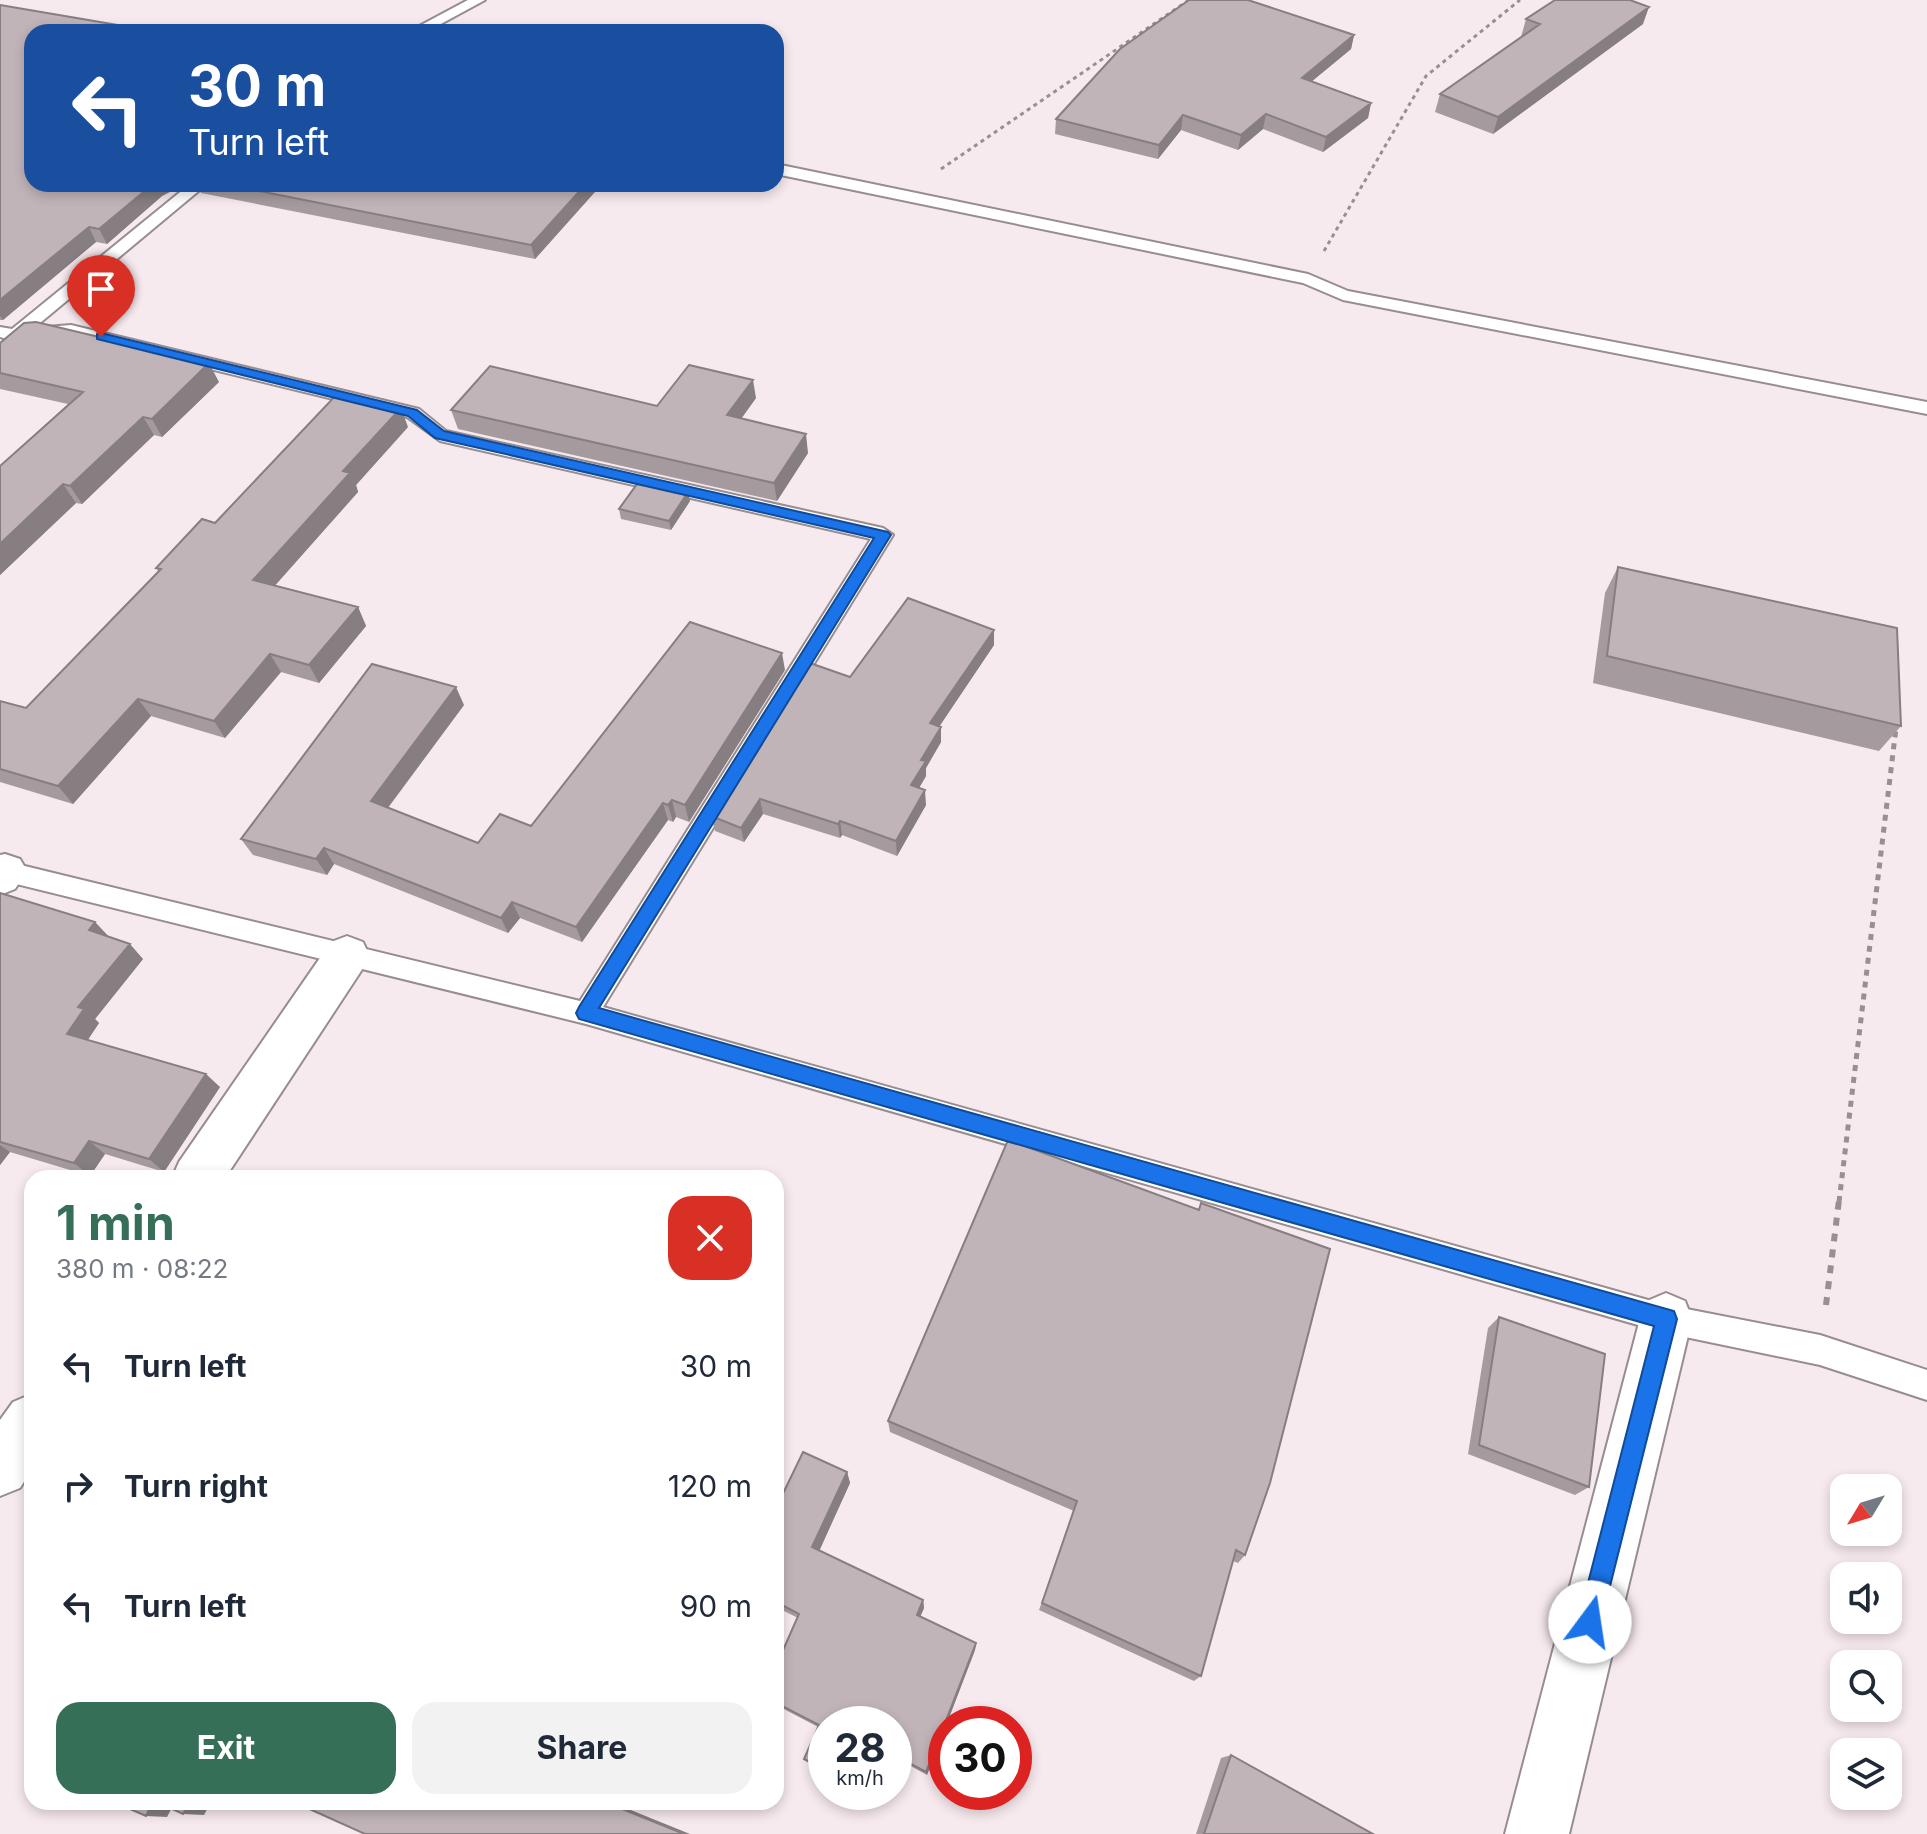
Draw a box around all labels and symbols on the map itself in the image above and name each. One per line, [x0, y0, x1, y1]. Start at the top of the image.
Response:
pin [67, 255, 135, 337]
north arrow [1830, 1474, 1902, 1546]
position arrow [1548, 1580, 1632, 1664]
speed limit sign: 30 [928, 1706, 1032, 1810]

